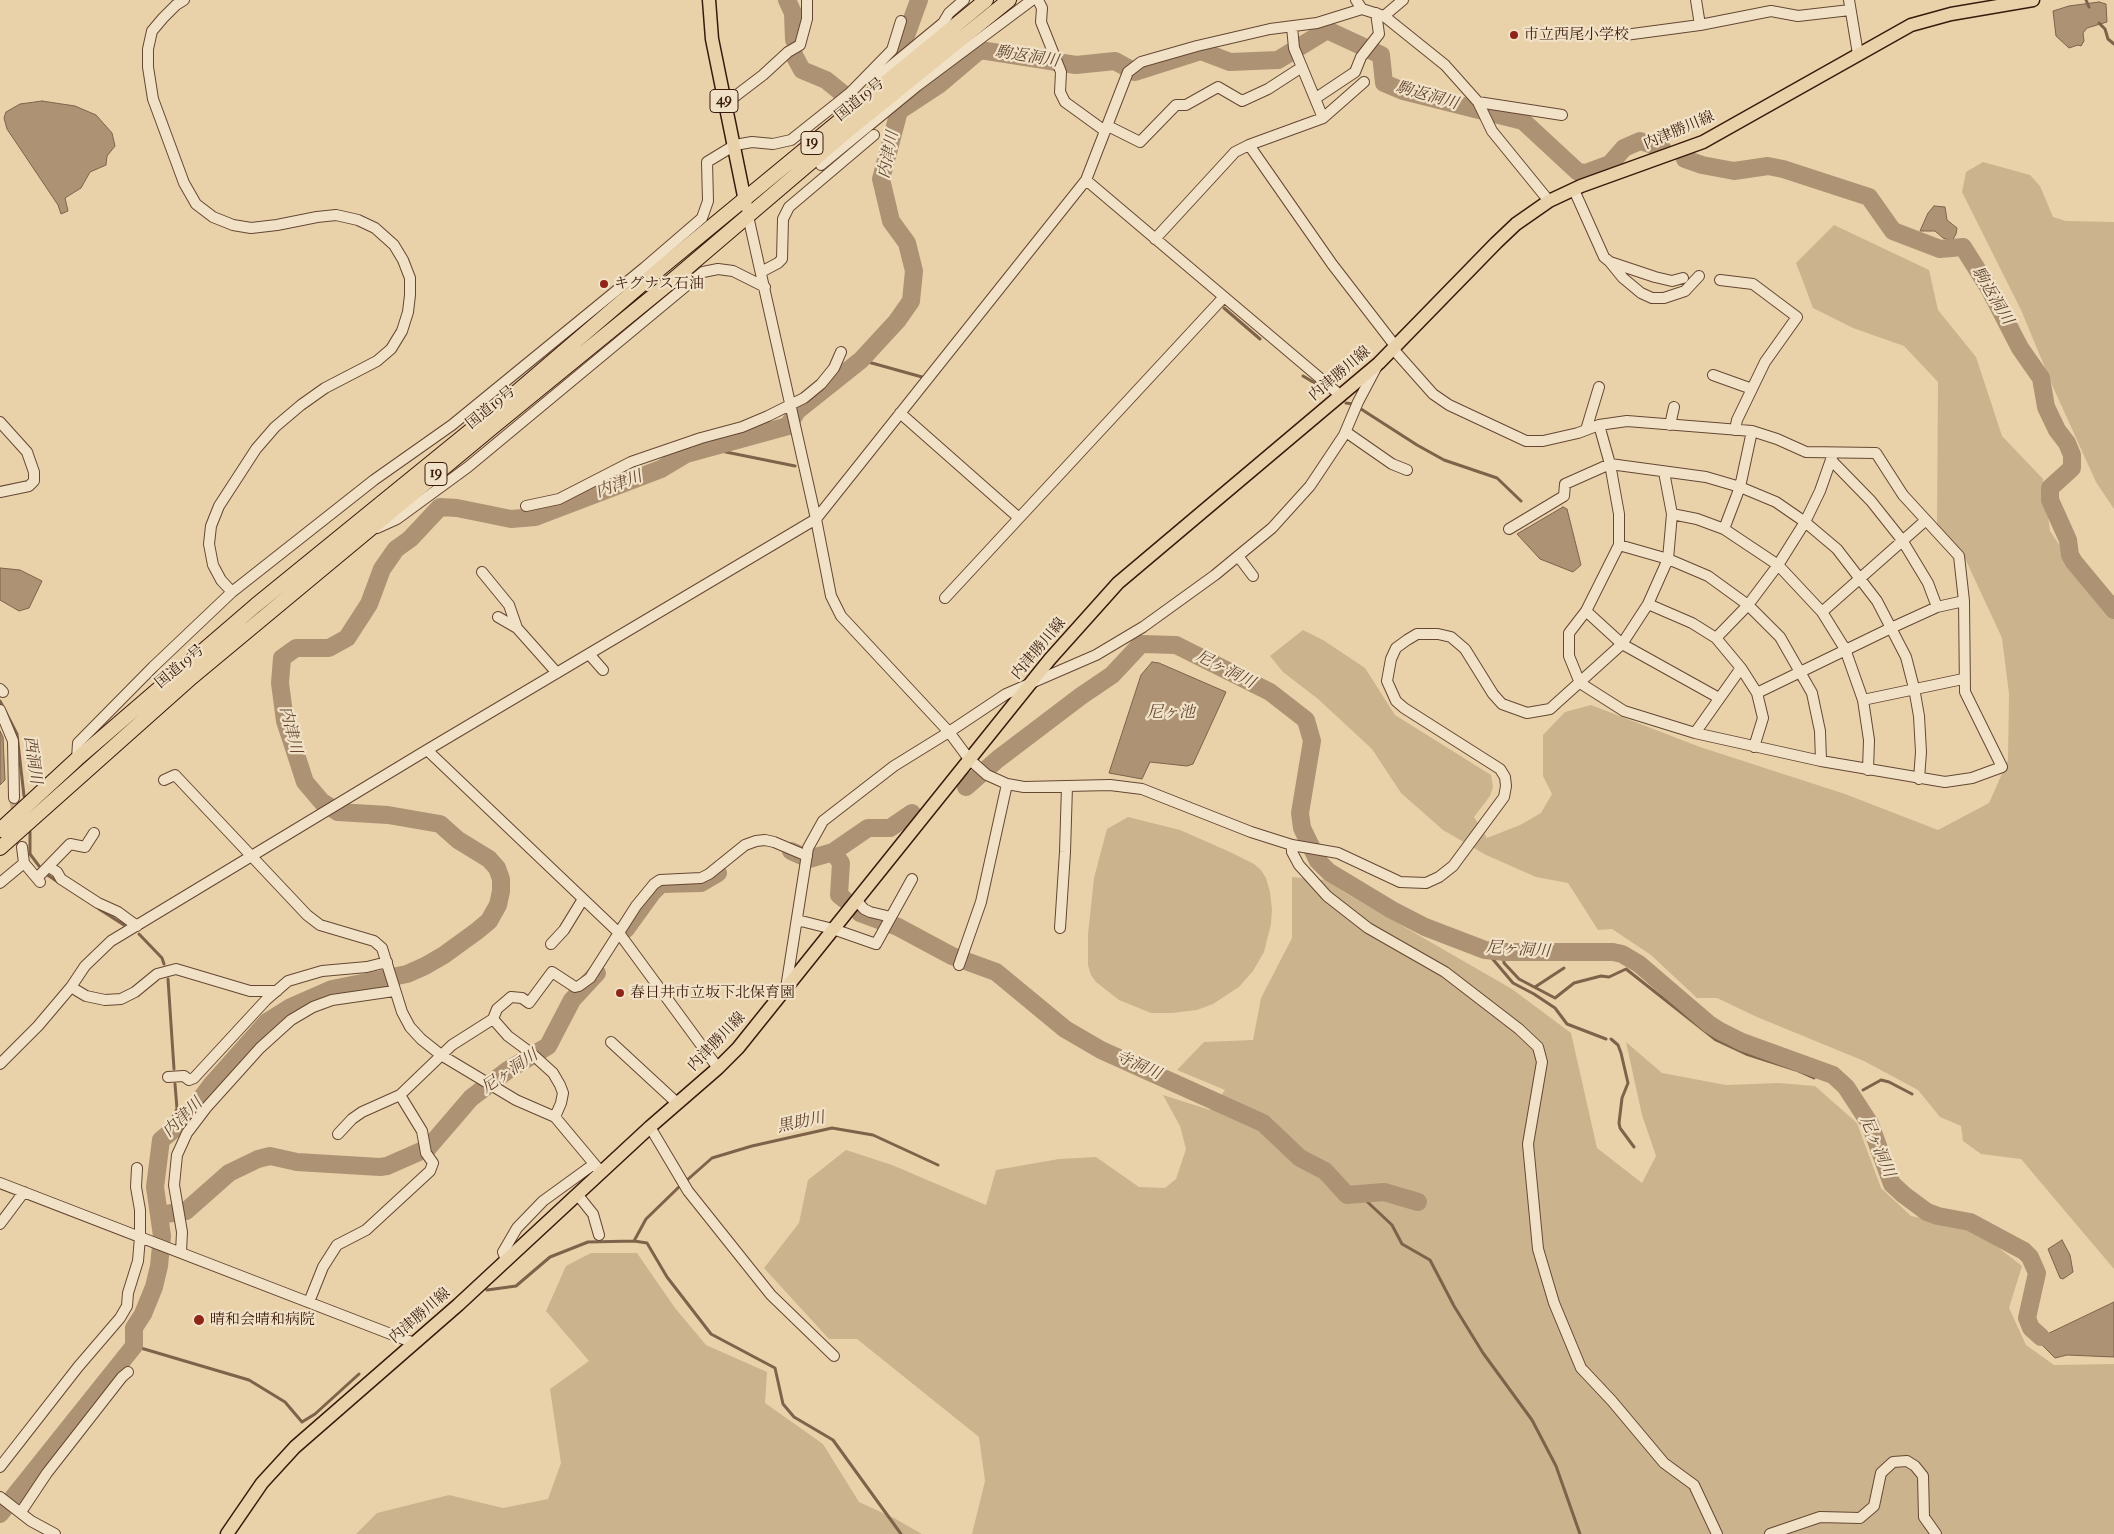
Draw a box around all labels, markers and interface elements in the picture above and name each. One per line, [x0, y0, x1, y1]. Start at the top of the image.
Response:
place label: 市立西尾小学校 [1524, 26, 1629, 44]
marker: 市立西尾小学校 [1508, 29, 1520, 41]
water label: 駒返洞川 [994, 43, 1060, 71]
street label: 国道19号 [832, 75, 888, 125]
water label: 駒返洞川 [1394, 78, 1460, 114]
road number: 49 [710, 90, 738, 112]
street label: 内津勝川線 [1641, 108, 1717, 154]
water label: 内津川 [875, 130, 903, 180]
road number: 19 [801, 132, 823, 154]
water label: 駒返洞川 [1967, 264, 2017, 328]
place label: キグナス石油 [614, 275, 704, 293]
marker: キグナス石油 [598, 278, 610, 290]
street label: 内津勝川線 [1305, 343, 1375, 405]
street label: 国道19号 [463, 383, 519, 433]
road number: 19 [425, 462, 447, 486]
water label: 内津川 [593, 467, 645, 503]
street label: 内津勝川線 [1008, 614, 1070, 684]
street label: 国道19号 [152, 641, 208, 693]
water label: 尼ヶ洞川 [1192, 647, 1258, 693]
water label: 尼ヶ池 [1147, 703, 1195, 723]
water label: 内津川 [275, 704, 305, 756]
water label: 西洞川 [19, 735, 45, 785]
water label: 尼ヶ洞川 [1485, 938, 1551, 962]
place label: 春日井市立坂下北保育園 [630, 984, 795, 1002]
marker: 春日井市立坂下北保育園 [614, 987, 626, 999]
street label: 内津勝川線 [684, 1009, 750, 1075]
water label: 尼ヶ洞川 [478, 1046, 542, 1098]
water label: 寺洞川 [1112, 1047, 1164, 1085]
water label: 内津川 [159, 1094, 207, 1142]
water label: 黒助川 [776, 1109, 826, 1137]
water label: 尼ヶ洞川 [1856, 1114, 1898, 1180]
street label: 内津勝川線 [386, 1285, 454, 1347]
place label: 晴和会晴和病院 [210, 1311, 315, 1329]
marker: 晴和会晴和病院 [192, 1313, 206, 1327]

